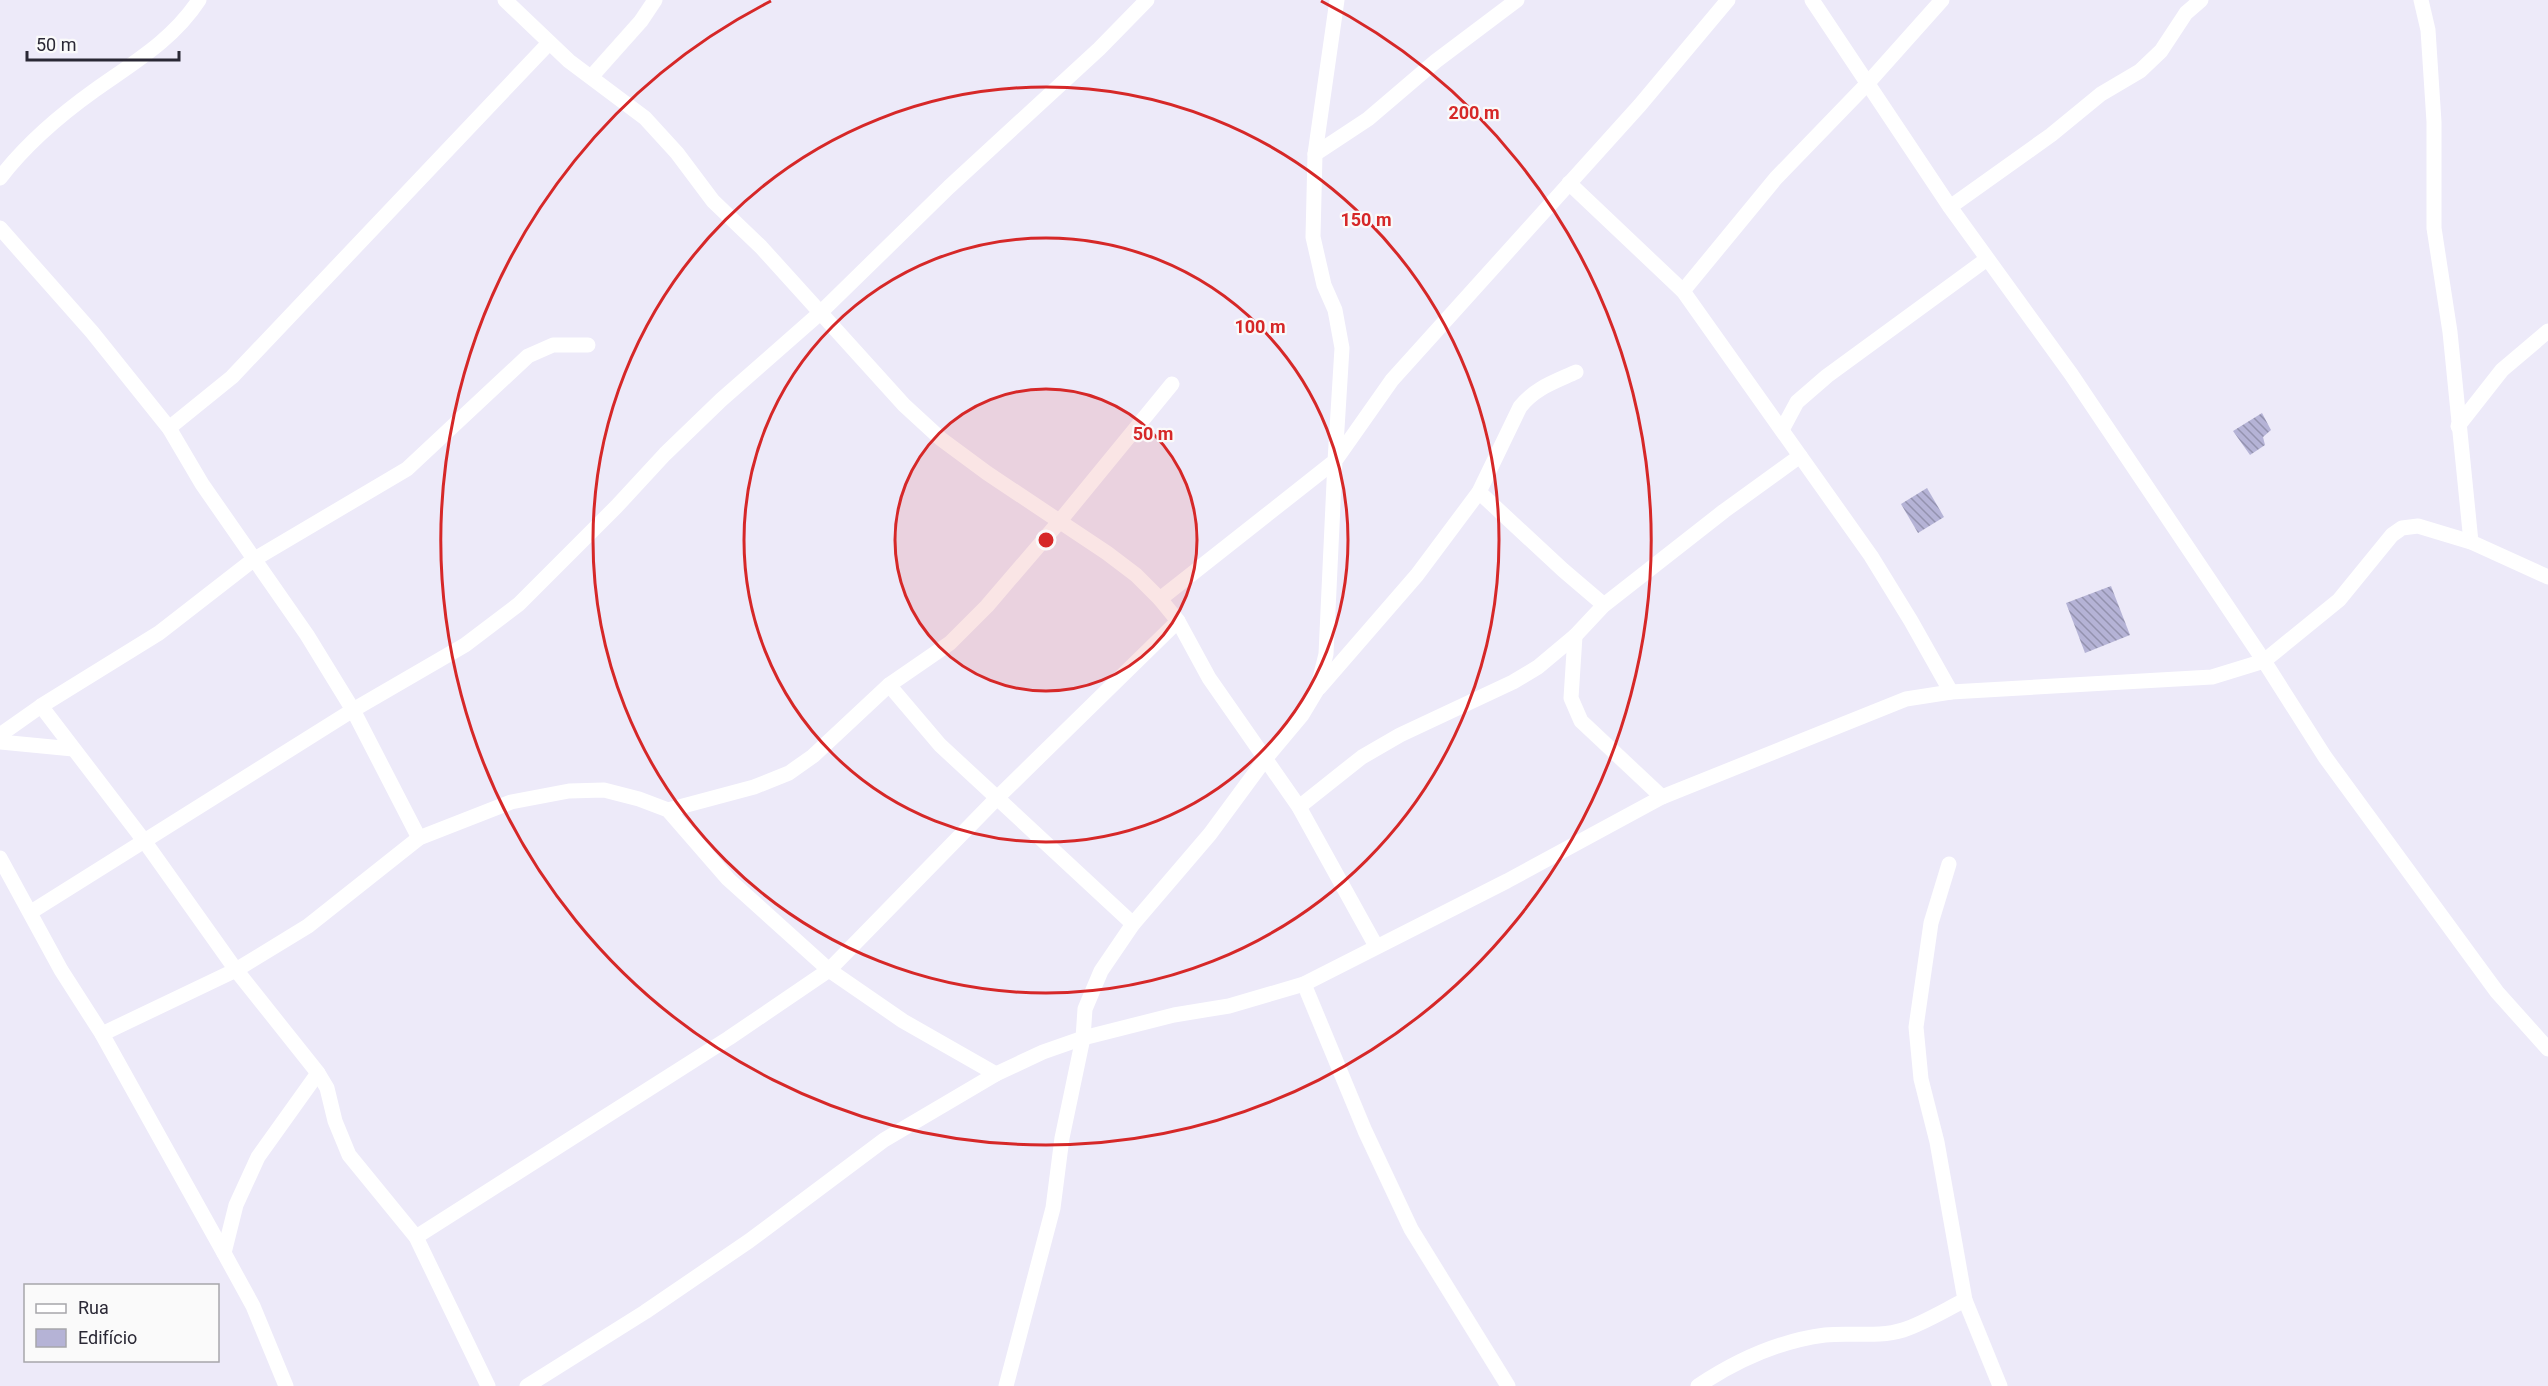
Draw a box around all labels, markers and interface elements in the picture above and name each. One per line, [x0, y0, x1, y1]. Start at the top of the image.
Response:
scale bar [27, 24, 178, 62]
text: 50 m [36, 34, 76, 55]
text: 200 m [1448, 102, 1500, 123]
text: 150 m [1340, 209, 1392, 230]
text: 100 m [1234, 316, 1286, 337]
text: 50 m [1133, 423, 1173, 444]
centre of rings [1036, 530, 1056, 550]
legend [24, 1284, 219, 1362]
text: Rua [78, 1297, 109, 1318]
text: Edifício [78, 1327, 137, 1348]

